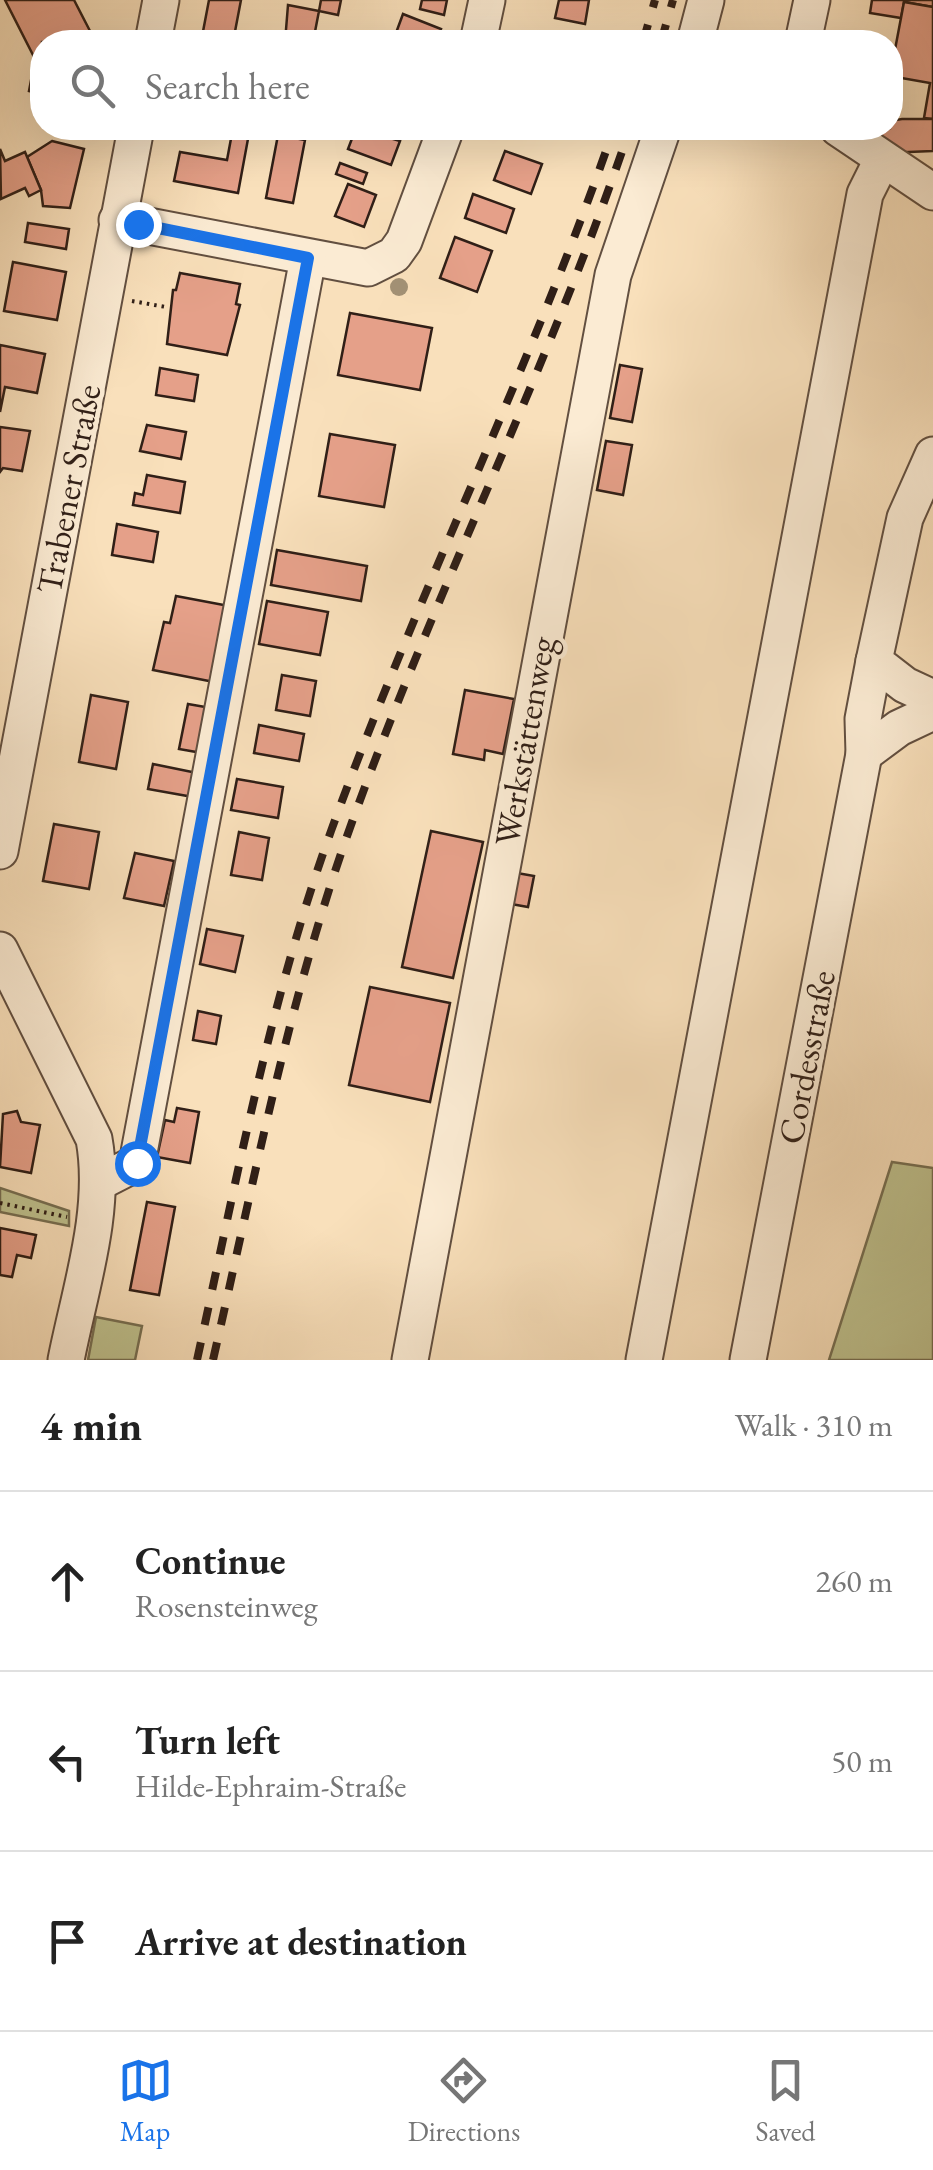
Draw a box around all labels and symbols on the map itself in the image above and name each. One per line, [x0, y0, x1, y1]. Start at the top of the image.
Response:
route end [116, 202, 162, 248]
street label: Trabener Straße [26, 381, 110, 597]
street label: Werkstättenweg [483, 632, 565, 849]
street label: Cordesstraße [767, 966, 845, 1148]
route start [115, 1141, 161, 1187]

